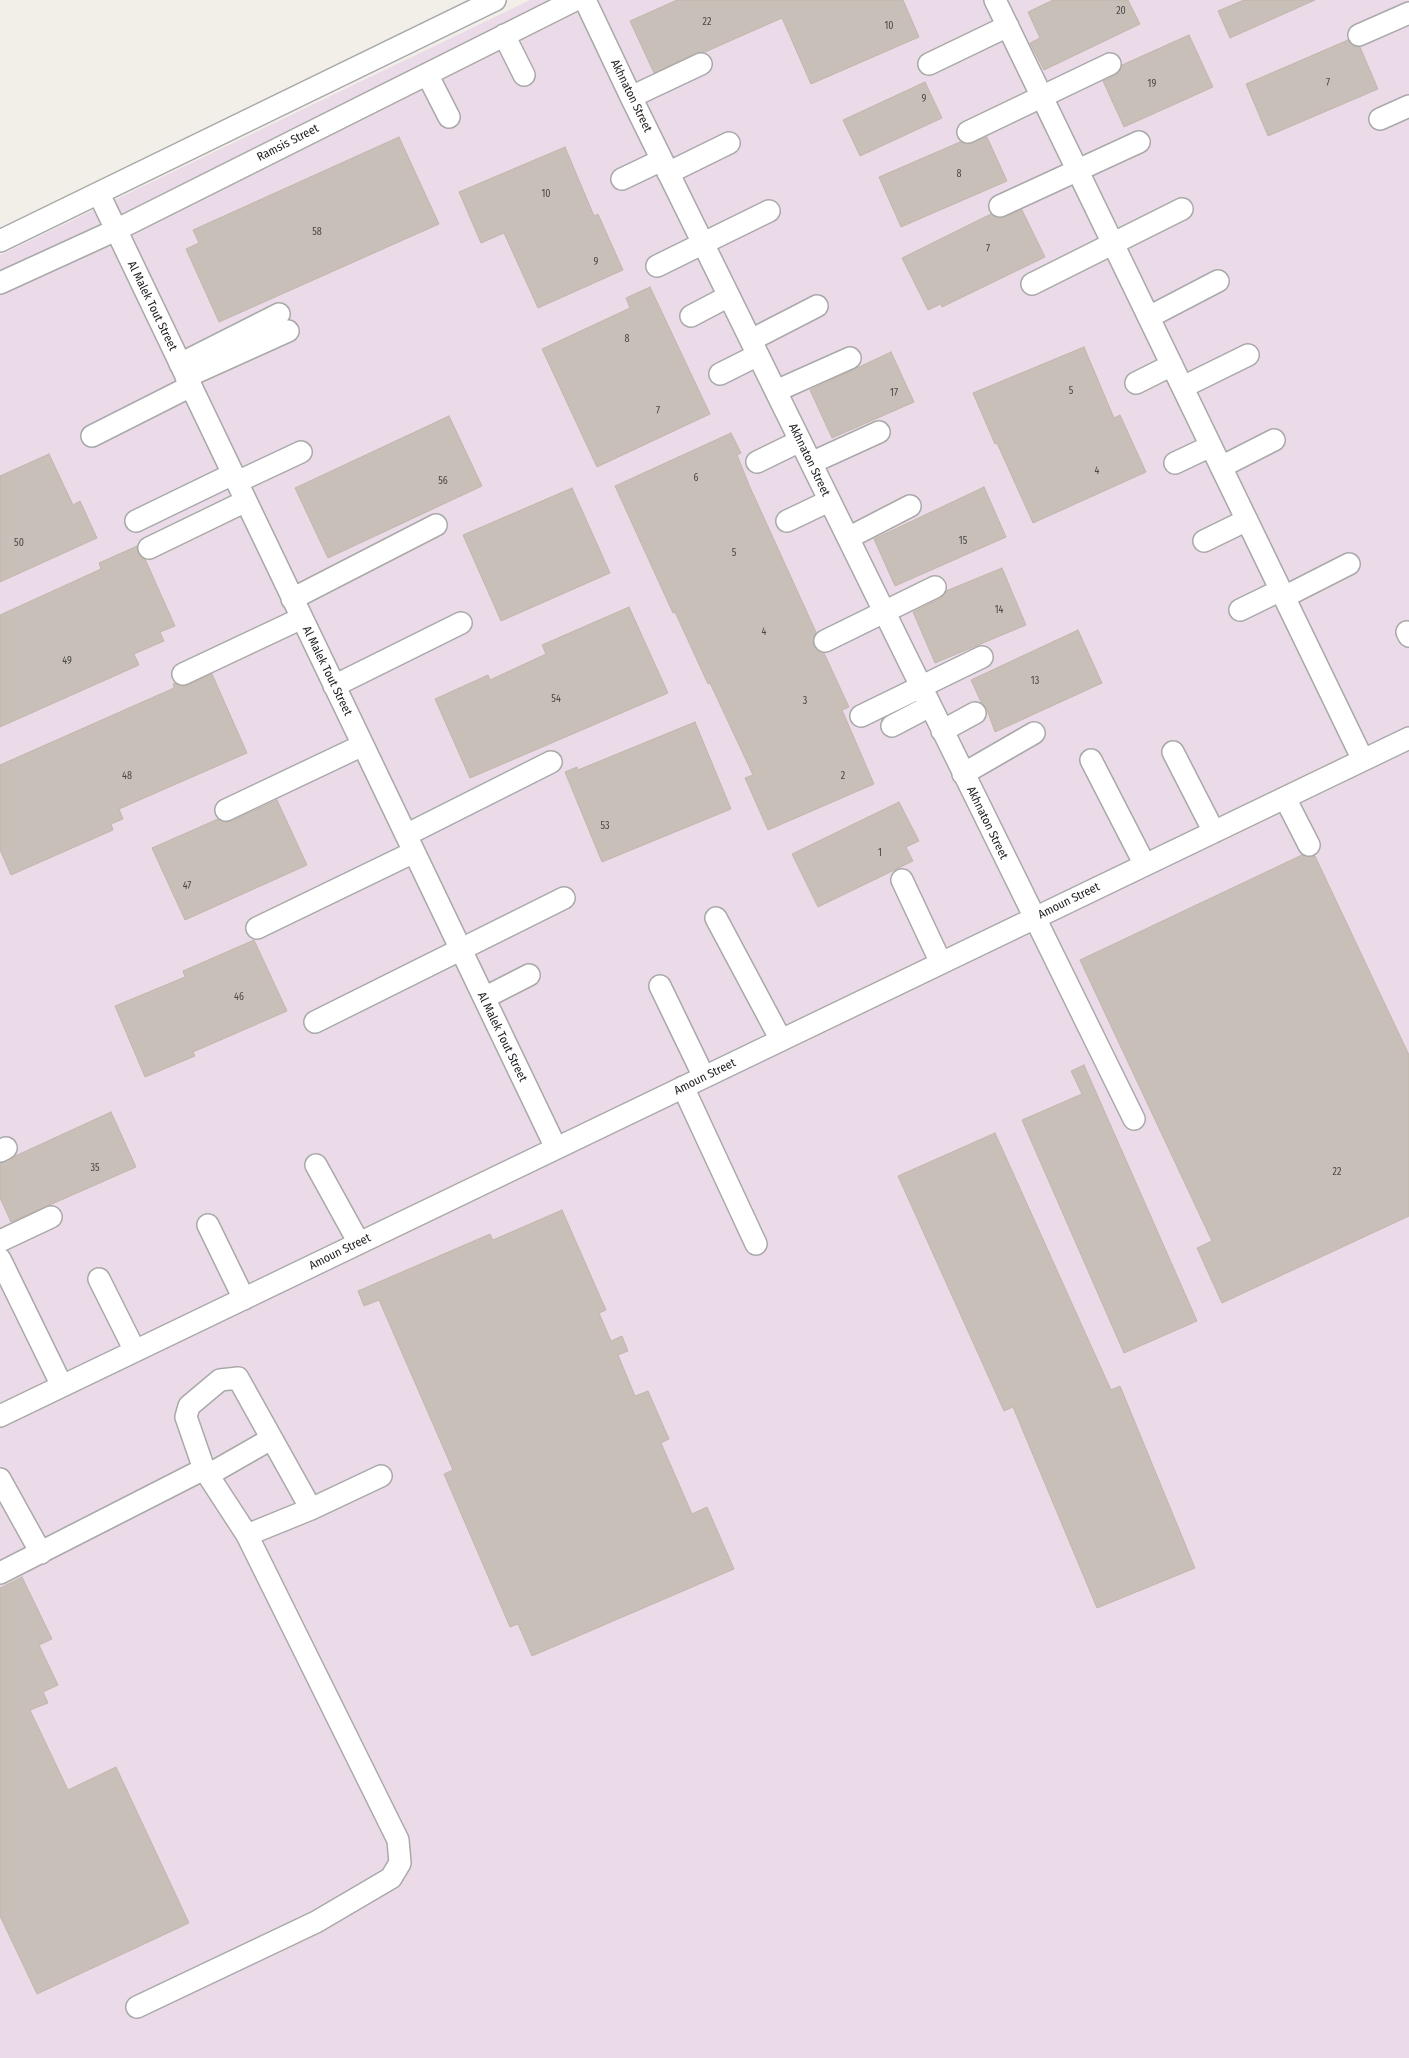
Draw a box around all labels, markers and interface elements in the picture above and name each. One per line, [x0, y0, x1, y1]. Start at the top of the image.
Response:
house number: 20 [1116, 5, 1126, 17]
house number: 22 [703, 16, 711, 28]
house number: 10 [884, 20, 894, 32]
street label: Akhnaton Street [607, 57, 655, 135]
house number: 7 [1326, 77, 1330, 89]
house number: 19 [1148, 78, 1156, 90]
house number: 9 [922, 93, 926, 105]
street label: Ramsis Street [255, 121, 321, 165]
house number: 8 [957, 168, 961, 180]
house number: 10 [541, 188, 551, 200]
house number: 58 [312, 226, 322, 238]
house number: 7 [986, 243, 990, 255]
house number: 9 [594, 256, 598, 268]
street label: Al Malek Tout Street [124, 259, 180, 353]
house number: 8 [625, 333, 629, 345]
house number: 5 [1069, 385, 1073, 397]
house number: 17 [890, 387, 898, 399]
house number: 7 [656, 405, 660, 417]
street label: Akhnaton Street [785, 421, 833, 499]
house number: 4 [1095, 465, 1099, 477]
house number: 6 [694, 472, 698, 484]
house number: 56 [438, 475, 448, 487]
house number: 15 [959, 535, 967, 547]
house number: 50 [14, 537, 24, 549]
house number: 5 [732, 547, 736, 559]
house number: 14 [995, 604, 1003, 616]
street label: Al Malek Tout Street [299, 624, 355, 718]
house number: 4 [762, 626, 766, 638]
house number: 49 [62, 655, 72, 667]
house number: 13 [1031, 675, 1039, 687]
house number: 54 [551, 693, 561, 705]
house number: 3 [803, 695, 807, 707]
house number: 48 [122, 770, 132, 782]
house number: 2 [841, 770, 845, 782]
street label: Akhnaton Street [963, 784, 1011, 862]
house number: 53 [600, 820, 610, 832]
house number: 1 [878, 847, 882, 859]
house number: 47 [183, 880, 191, 892]
street label: Amoun Street [1036, 880, 1102, 922]
street label: Al Malek Tout Street [474, 990, 530, 1084]
house number: 46 [234, 991, 244, 1003]
street label: Amoun Street [672, 1056, 738, 1098]
house number: 35 [90, 1162, 100, 1174]
house number: 22 [1333, 1166, 1341, 1178]
street label: Amoun Street [307, 1231, 373, 1273]

